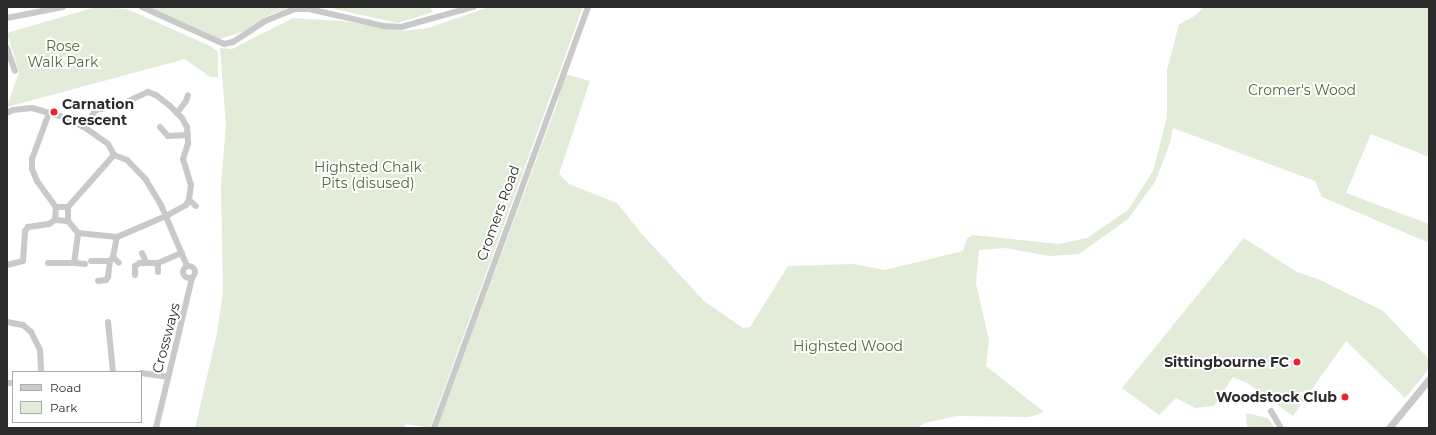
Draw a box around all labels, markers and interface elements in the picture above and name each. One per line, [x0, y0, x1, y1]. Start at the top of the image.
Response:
park label: Rose Walk Park [28, 38, 98, 70]
park label: Cromer's Wood [1248, 82, 1356, 98]
place label: Carnation Crescent [62, 96, 134, 128]
marker: Carnation Crescent [49, 107, 59, 117]
park label: Highsted Chalk Pits (disused) [314, 159, 422, 192]
street label: Cromers Road [473, 163, 523, 263]
street label: Crossways [149, 301, 183, 375]
park label: Highsted Wood [793, 338, 903, 354]
place label: Sittingbourne FC [1164, 354, 1289, 370]
marker: Sittingbourne FC [1292, 357, 1302, 367]
legend [12, 371, 142, 423]
text: Road [50, 380, 81, 395]
place label: Woodstock Club [1216, 389, 1337, 405]
marker: Woodstock Club [1340, 392, 1350, 402]
text: Park [50, 400, 77, 415]

